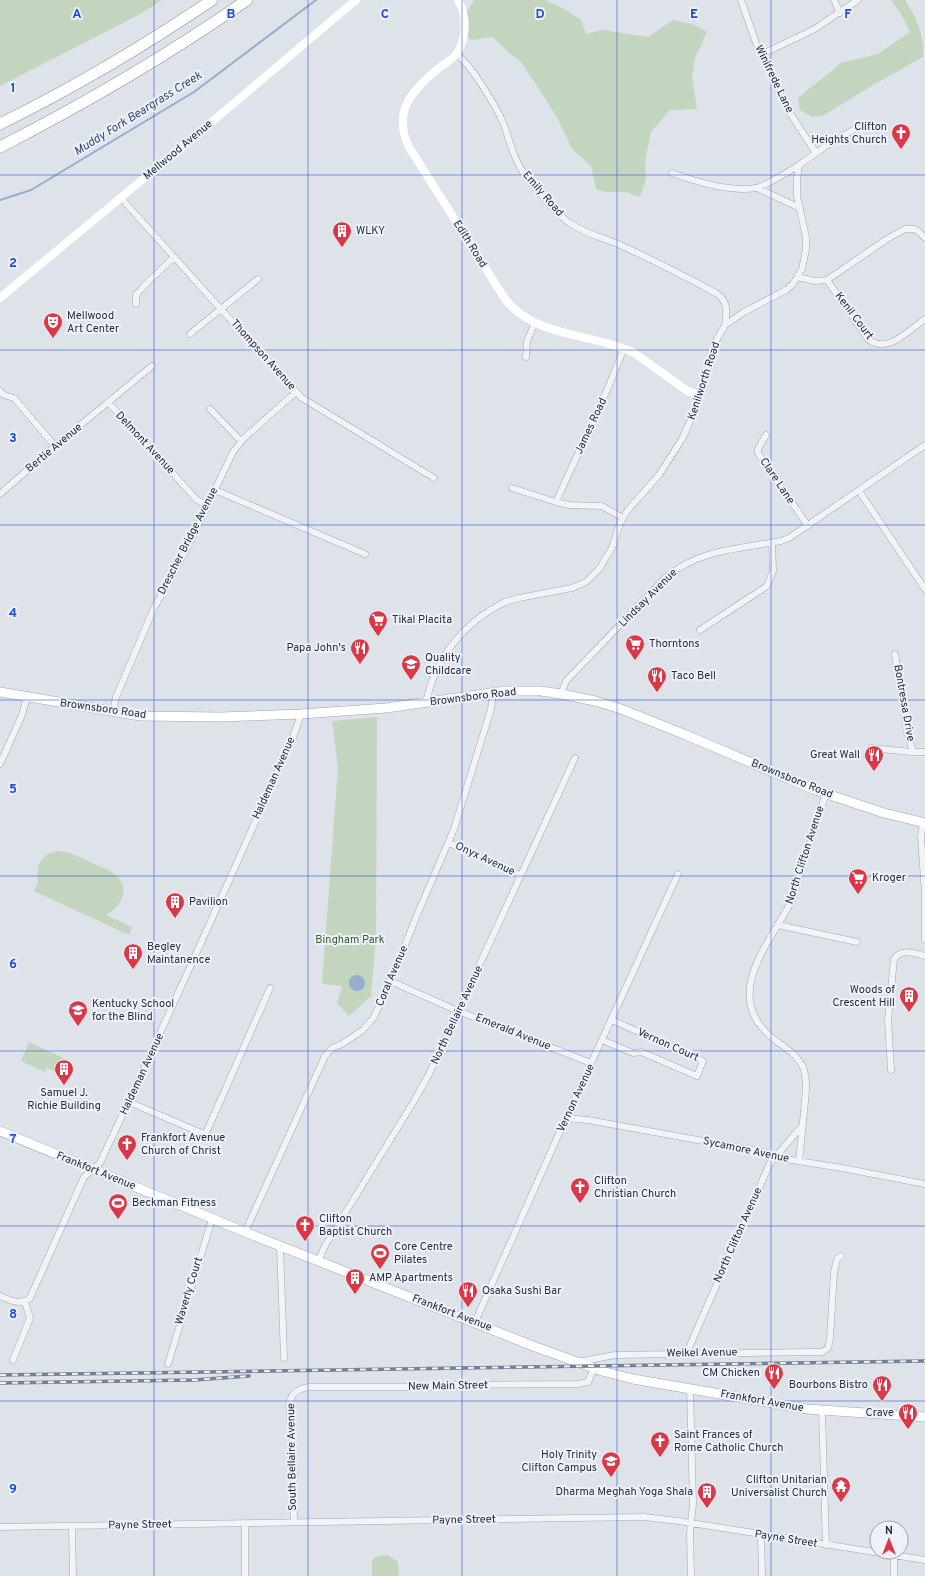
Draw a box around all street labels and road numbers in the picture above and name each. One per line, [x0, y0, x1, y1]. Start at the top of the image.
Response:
street label: Winifrede Lane [752, 43, 797, 115]
street label: Mellwood Avenue [141, 117, 216, 183]
street label: Emily Road [520, 168, 566, 220]
street label: Edith Road [450, 218, 490, 270]
street label: Kenil Court [832, 290, 876, 342]
street label: Thompson Avenue [227, 317, 299, 393]
street label: Kenilworth Road [685, 340, 723, 422]
street label: James Road [572, 396, 610, 456]
street label: Delmont Avenue [112, 409, 178, 477]
street label: Bertie Avenue [23, 420, 85, 476]
street label: Clare Lane [756, 455, 798, 507]
street label: Drescher Bridge Avenue [155, 485, 221, 597]
street label: Lindsay Avenue [616, 566, 680, 630]
street label: Bontressa Drive [890, 664, 918, 742]
street label: Brownsboro Road [429, 685, 517, 709]
street label: Brownsboro Road [59, 696, 147, 722]
street label: Haldeman Avenue [250, 735, 298, 821]
street label: Brownsboro Road [749, 756, 835, 802]
street label: North Clifton Avenue [782, 804, 828, 906]
street label: Onyx Avenue [453, 839, 517, 879]
street label: Coral Avenue [373, 943, 411, 1009]
street label: North Bellaire Avenue [428, 963, 486, 1067]
street label: Emerald Avenue [473, 1011, 553, 1053]
street label: Vernon Court [635, 1025, 701, 1065]
street label: Haldeman Avenue [117, 1031, 167, 1117]
street label: Vernon Avenue [554, 1061, 598, 1134]
street label: Sycamore Avenue [702, 1134, 791, 1166]
street label: Frankfort Avenue [54, 1149, 138, 1193]
street label: North Clifton Avenue [711, 1185, 765, 1285]
street label: Waverly Court [172, 1255, 206, 1327]
street label: Frankfort Avenue [410, 1291, 494, 1335]
street label: Weikel Avenue [666, 1345, 738, 1361]
street label: New Main Street [408, 1378, 488, 1394]
street label: Frankfort Avenue [719, 1387, 805, 1415]
street label: South Bellaire Avenue [284, 1403, 300, 1511]
street label: Payne Street [432, 1512, 496, 1528]
street label: Payne Street [108, 1517, 172, 1533]
street label: Payne Street [754, 1527, 818, 1551]

